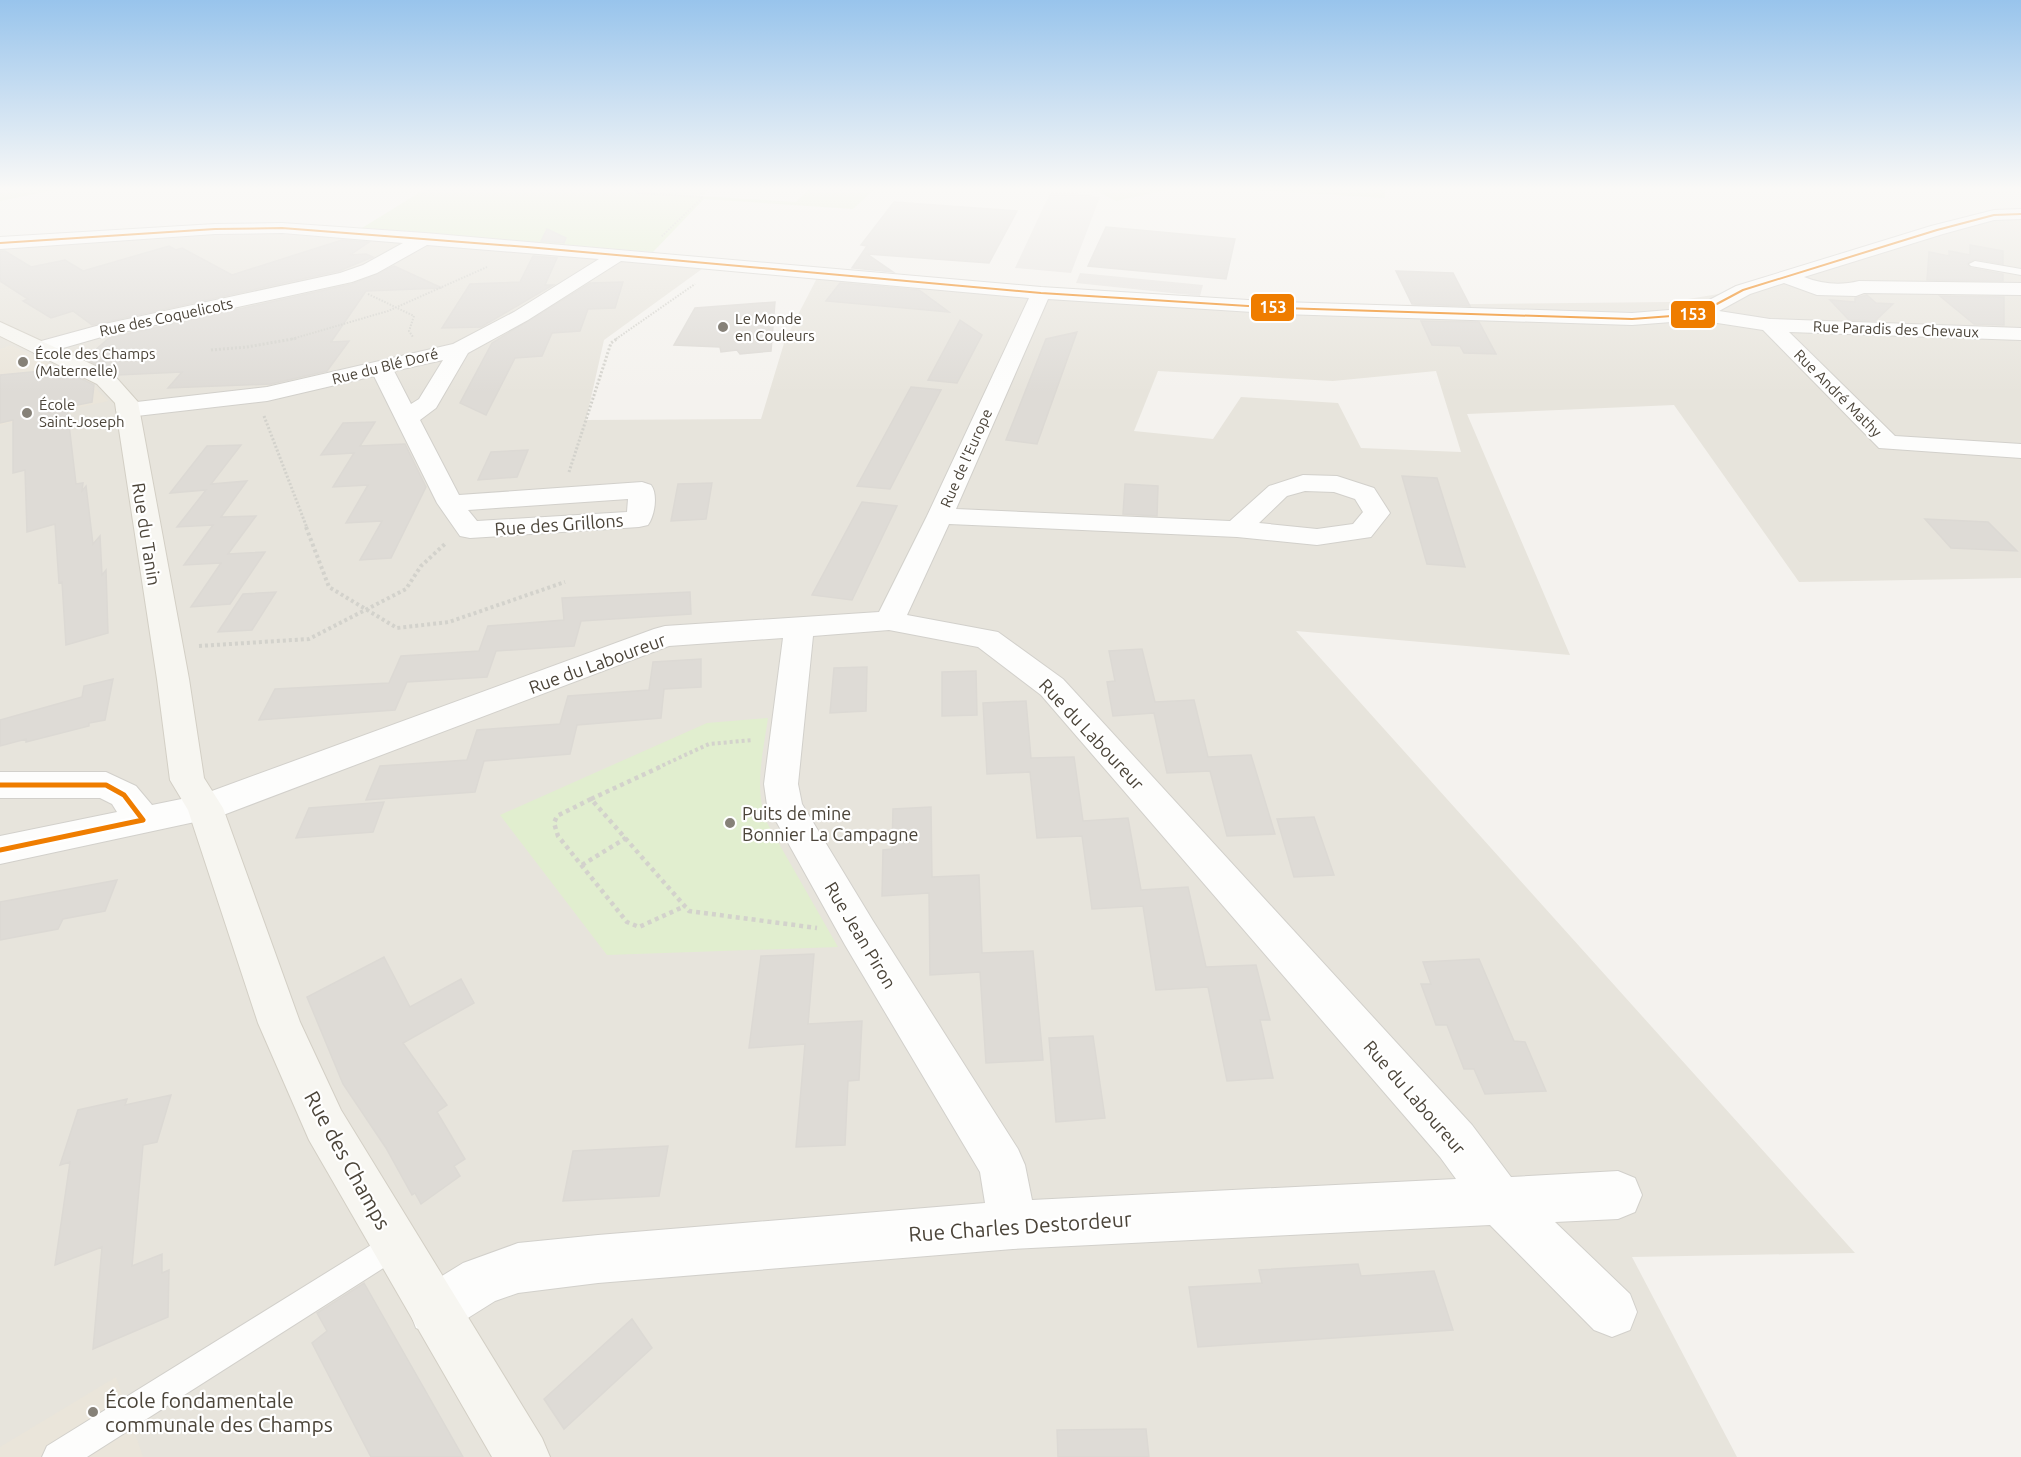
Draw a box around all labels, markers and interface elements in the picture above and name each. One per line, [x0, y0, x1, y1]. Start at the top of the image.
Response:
line badge: 153 [1250, 293, 1295, 322]
street label: Rue des Coquelicots [98, 295, 234, 339]
text: 153 [1259, 298, 1287, 316]
line badge: 153 [1670, 300, 1716, 329]
text: 153 [1679, 305, 1707, 323]
place label: Le Monde en Couleurs [735, 310, 815, 344]
street label: Rue Paradis des Chevaux [1813, 318, 1980, 340]
marker: Le Monde en Couleurs [716, 320, 730, 334]
place label: École des Champs (Maternelle) [35, 345, 155, 379]
street label: Rue du Blé Doré [330, 345, 440, 387]
street label: Rue André Mathy [1791, 346, 1885, 440]
marker: École des Champs (Maternelle) [16, 355, 30, 369]
place label: École Saint-Joseph [39, 396, 125, 430]
marker: École Saint-Joseph [20, 406, 34, 420]
street label: Rue de l'Europe [937, 406, 995, 510]
street label: Rue du Tanin [129, 481, 165, 587]
street label: Rue des Grillons [494, 510, 624, 538]
street label: Rue du Laboureur [526, 629, 668, 697]
street label: Rue du Laboureur [1036, 674, 1149, 794]
place label: Puits de mine Bonnier La Campagne [742, 803, 919, 844]
marker: Puits de mine Bonnier La Campagne [723, 816, 737, 830]
street label: Rue Jean Piron [821, 878, 901, 992]
street label: Rue du Laboureur [1360, 1036, 1470, 1158]
street label: Rue des Champs [300, 1087, 396, 1233]
street label: Rue Charles Destordeur [907, 1206, 1133, 1246]
place label: École fondamentale communale des Champs [105, 1388, 333, 1436]
marker: École fondamentale communale des Champs [86, 1405, 100, 1419]

